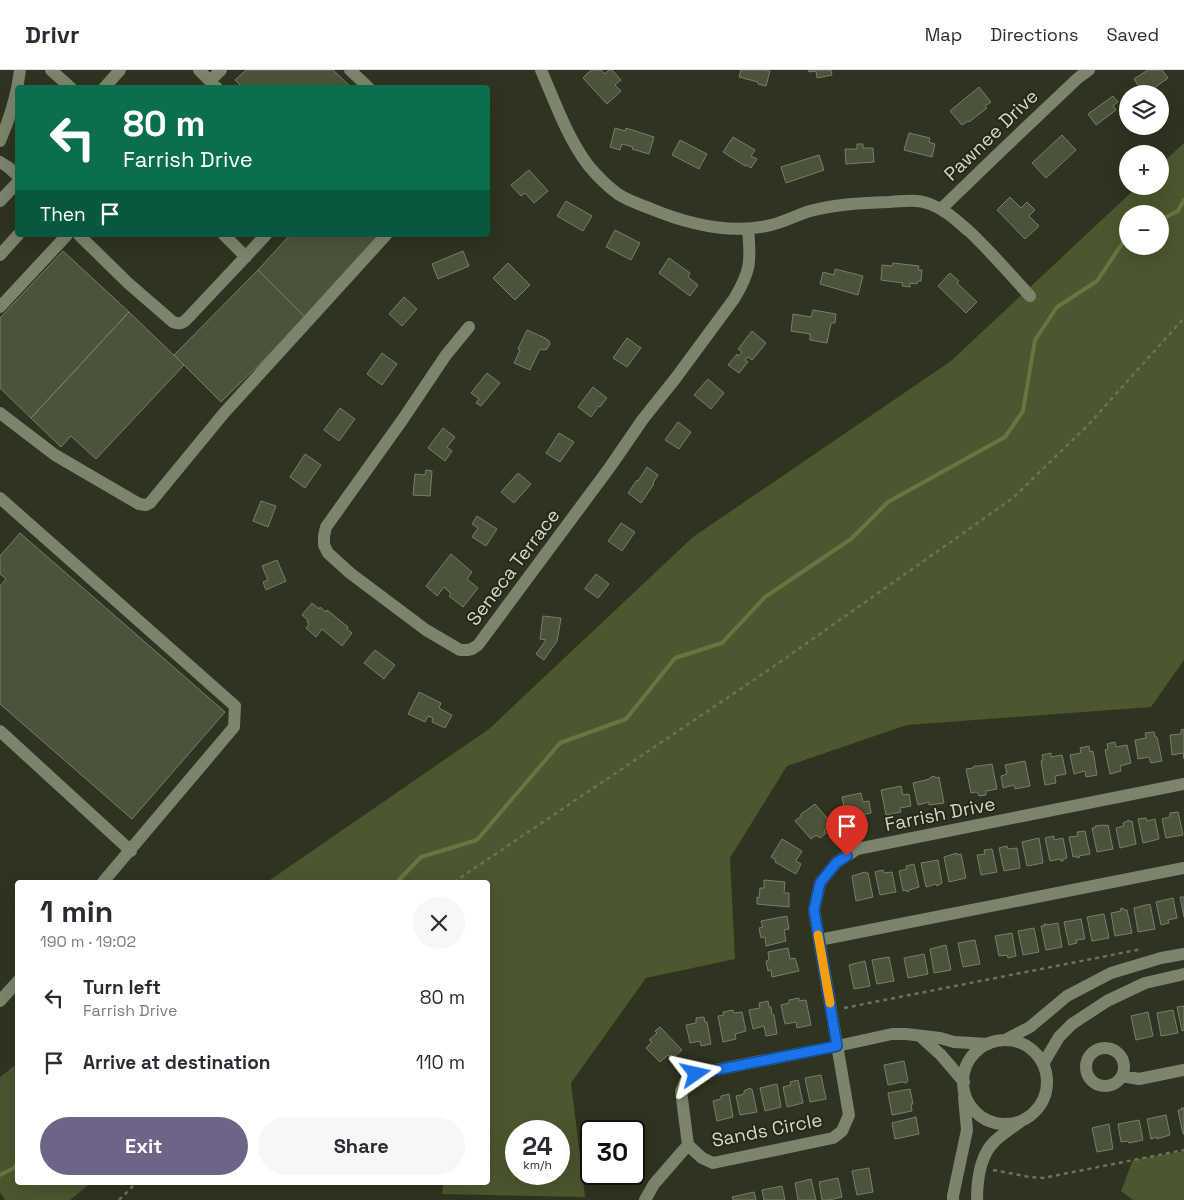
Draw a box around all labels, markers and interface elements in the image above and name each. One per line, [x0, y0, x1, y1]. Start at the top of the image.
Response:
text: Drivr [25, 19, 80, 50]
text: Map [925, 23, 962, 46]
text: Directions [990, 23, 1079, 46]
text: Saved [1107, 23, 1159, 46]
street label: Pawnee Drive [939, 84, 1043, 186]
map controls [1119, 85, 1169, 255]
button: layers [1119, 85, 1169, 135]
text: 80 m [123, 102, 205, 146]
icon: left [40, 105, 105, 170]
text: Farrish Drive [123, 145, 253, 173]
button: + [1119, 145, 1169, 195]
icon: arrive [96, 200, 124, 228]
text: Then [40, 202, 86, 227]
button: − [1119, 205, 1169, 255]
street label: Seneca Terrace [461, 503, 565, 631]
street label: Farrish Drive [883, 791, 997, 837]
pin [826, 805, 868, 856]
icon: arrive [833, 812, 861, 840]
text: 1 min [40, 892, 113, 931]
button: close [413, 897, 465, 949]
text: 190 m · 19:02 [40, 931, 136, 952]
text: Turn left [83, 975, 161, 1000]
icon: left [40, 984, 68, 1012]
text: 80 m [420, 985, 465, 1010]
text: Farrish Drive [83, 1000, 177, 1021]
position arrow [669, 1047, 721, 1099]
icon: arrive [40, 1049, 68, 1077]
text: Arrive at destination [83, 1050, 271, 1075]
text: 110 m [416, 1050, 465, 1075]
street label: Sands Circle [709, 1107, 825, 1153]
button: Exit [40, 1117, 248, 1175]
button: Share [258, 1117, 465, 1175]
speed limit sign: 30 [580, 1120, 645, 1185]
text: 24 [522, 1130, 553, 1162]
text: km/h [523, 1157, 552, 1173]

